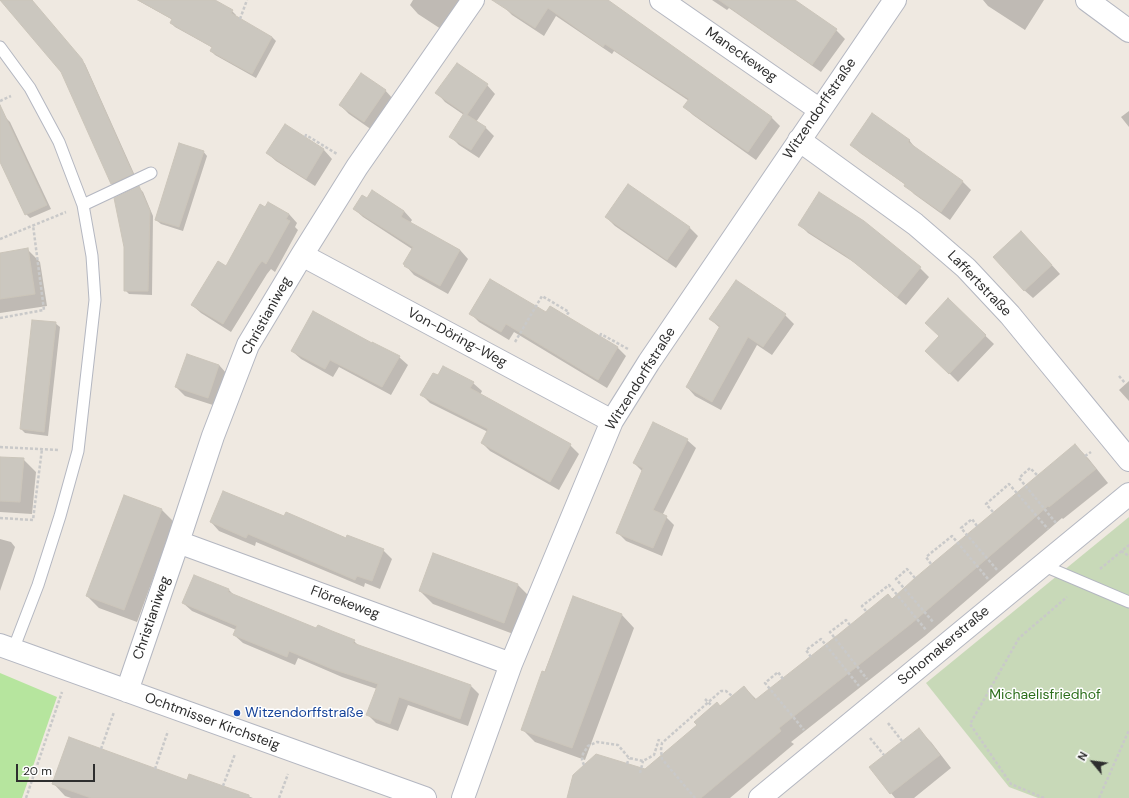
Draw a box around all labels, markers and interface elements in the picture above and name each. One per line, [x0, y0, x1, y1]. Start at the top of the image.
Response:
street label: Maneckeweg [702, 24, 780, 86]
street label: Witzendorffstraße [780, 55, 860, 163]
street label: Laffertstraße [943, 248, 1015, 320]
street label: Christianiweg [238, 274, 296, 358]
street label: Von-Döring-Weg [404, 305, 510, 371]
street label: Witzendorffstraße [603, 324, 679, 434]
street label: Christianiweg [130, 574, 174, 662]
street label: Flörekeweg [308, 583, 382, 623]
street label: Schomakerstraße [895, 603, 993, 689]
park label: Michaelisfriedhof [989, 687, 1101, 703]
street label: Ochtmisser Kirchsteig [142, 690, 282, 754]
place label: Witzendorffstraße [245, 705, 363, 721]
marker: Witzendorffstraße [232, 708, 242, 718]
north arrow [1073, 742, 1113, 782]
text: N [1074, 749, 1091, 763]
scale bar [18, 756, 97, 782]
text: 20 m [23, 763, 52, 779]

